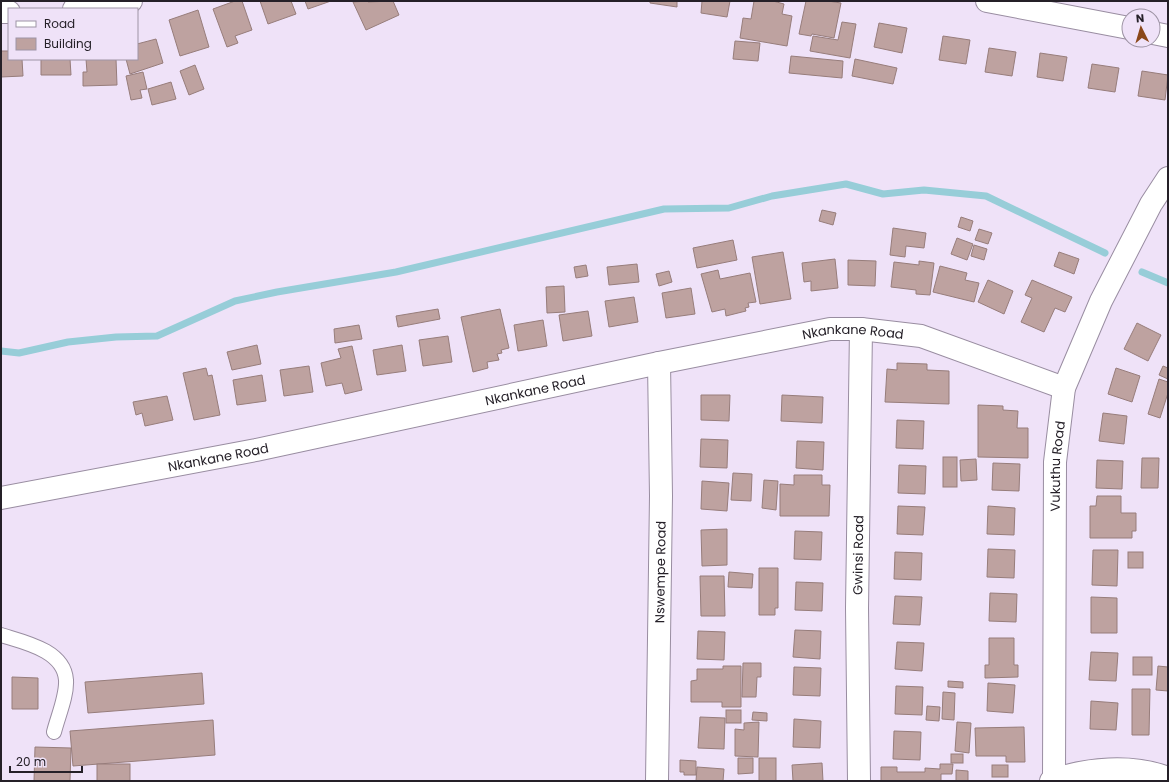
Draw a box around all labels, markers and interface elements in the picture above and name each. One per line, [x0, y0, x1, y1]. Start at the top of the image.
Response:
legend [8, 8, 138, 60]
north arrow [1121, 8, 1161, 48]
text: N [1135, 10, 1145, 26]
text: Road [44, 15, 75, 32]
text: Building [44, 35, 92, 52]
street label: Nkankane Road [801, 320, 905, 344]
street label: Nkankane Road [483, 370, 587, 410]
street label: Vukuthu Road [1046, 420, 1070, 511]
street label: Nkankane Road [166, 439, 270, 476]
street label: Gwinsi Road [848, 515, 868, 595]
street label: Nswempe Road [650, 521, 671, 623]
scale bar [10, 748, 82, 774]
text: 20 m [16, 753, 46, 770]

